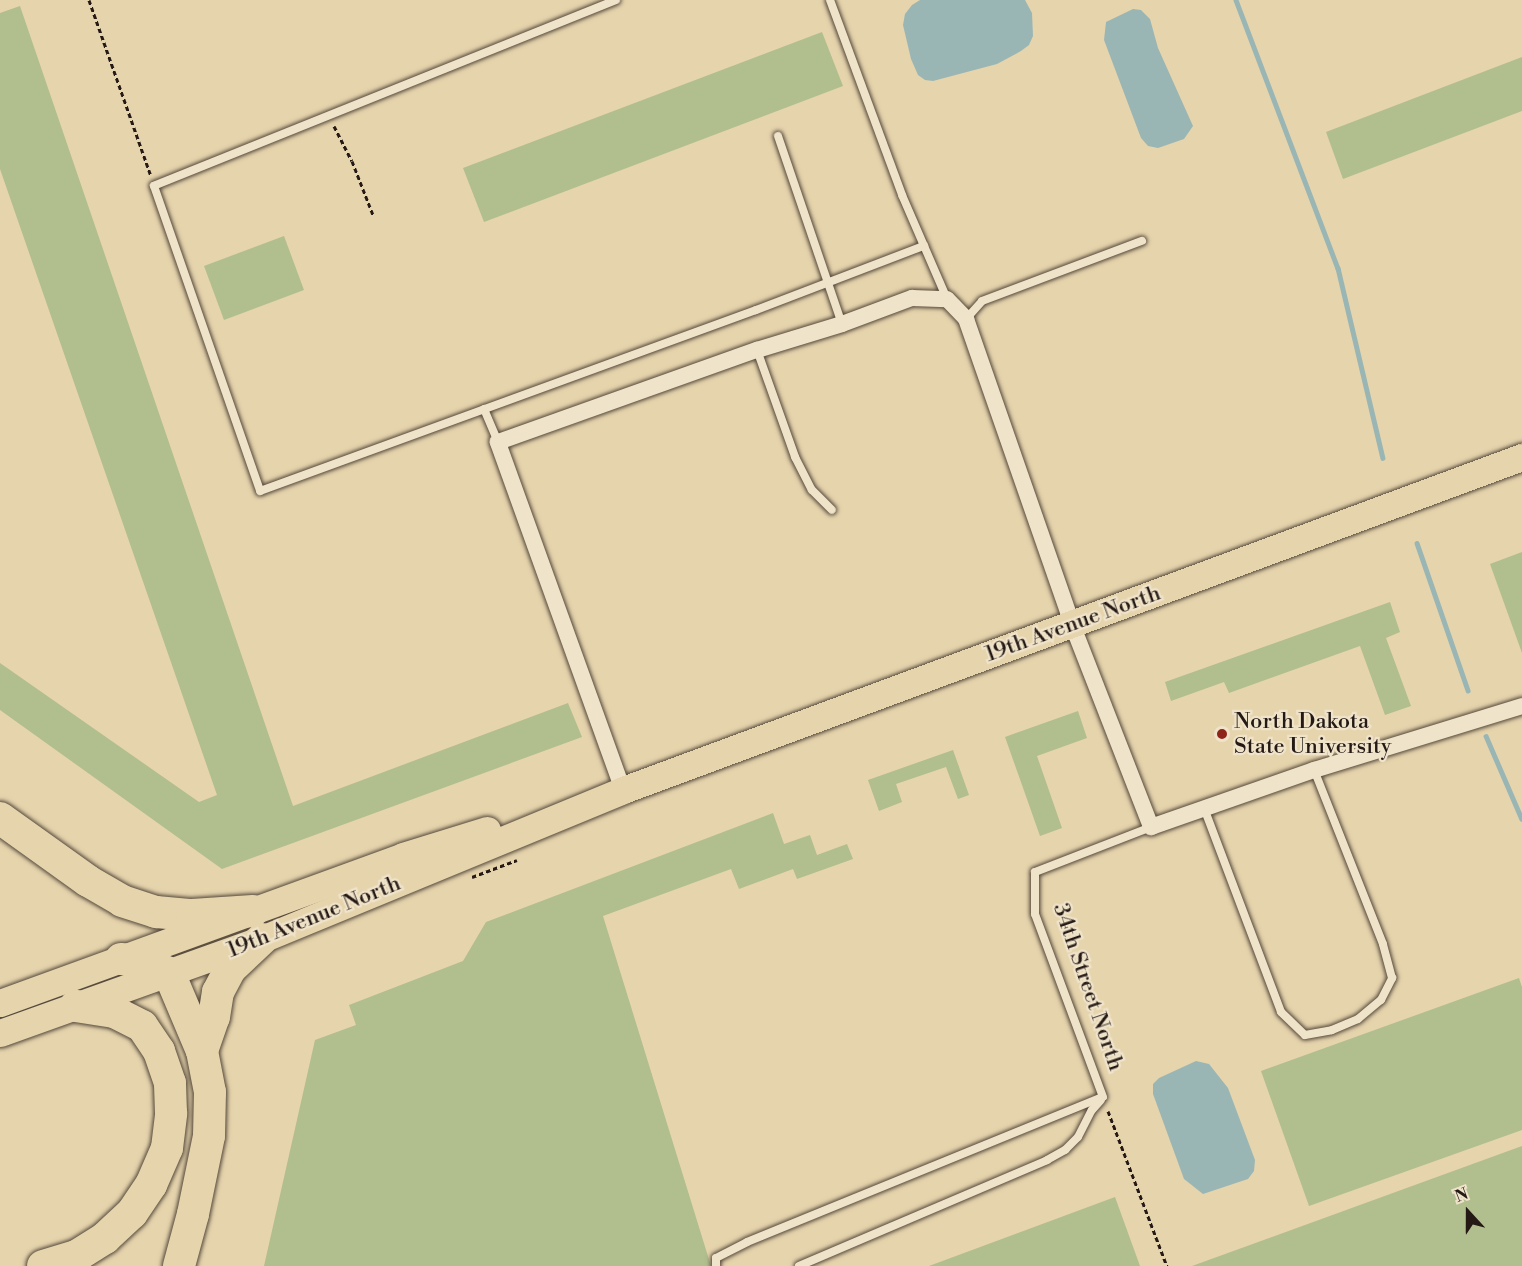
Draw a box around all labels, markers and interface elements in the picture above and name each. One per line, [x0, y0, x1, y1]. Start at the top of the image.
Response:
street label: 19th Avenue North [982, 580, 1164, 668]
place label: North Dakota State University [1234, 708, 1392, 760]
marker: North Dakota State University [1215, 727, 1229, 741]
street label: 19th Avenue North [224, 870, 404, 964]
street label: 34th Street North [1047, 900, 1129, 1074]
north arrow [1438, 1182, 1498, 1242]
text: N [1452, 1184, 1471, 1207]

